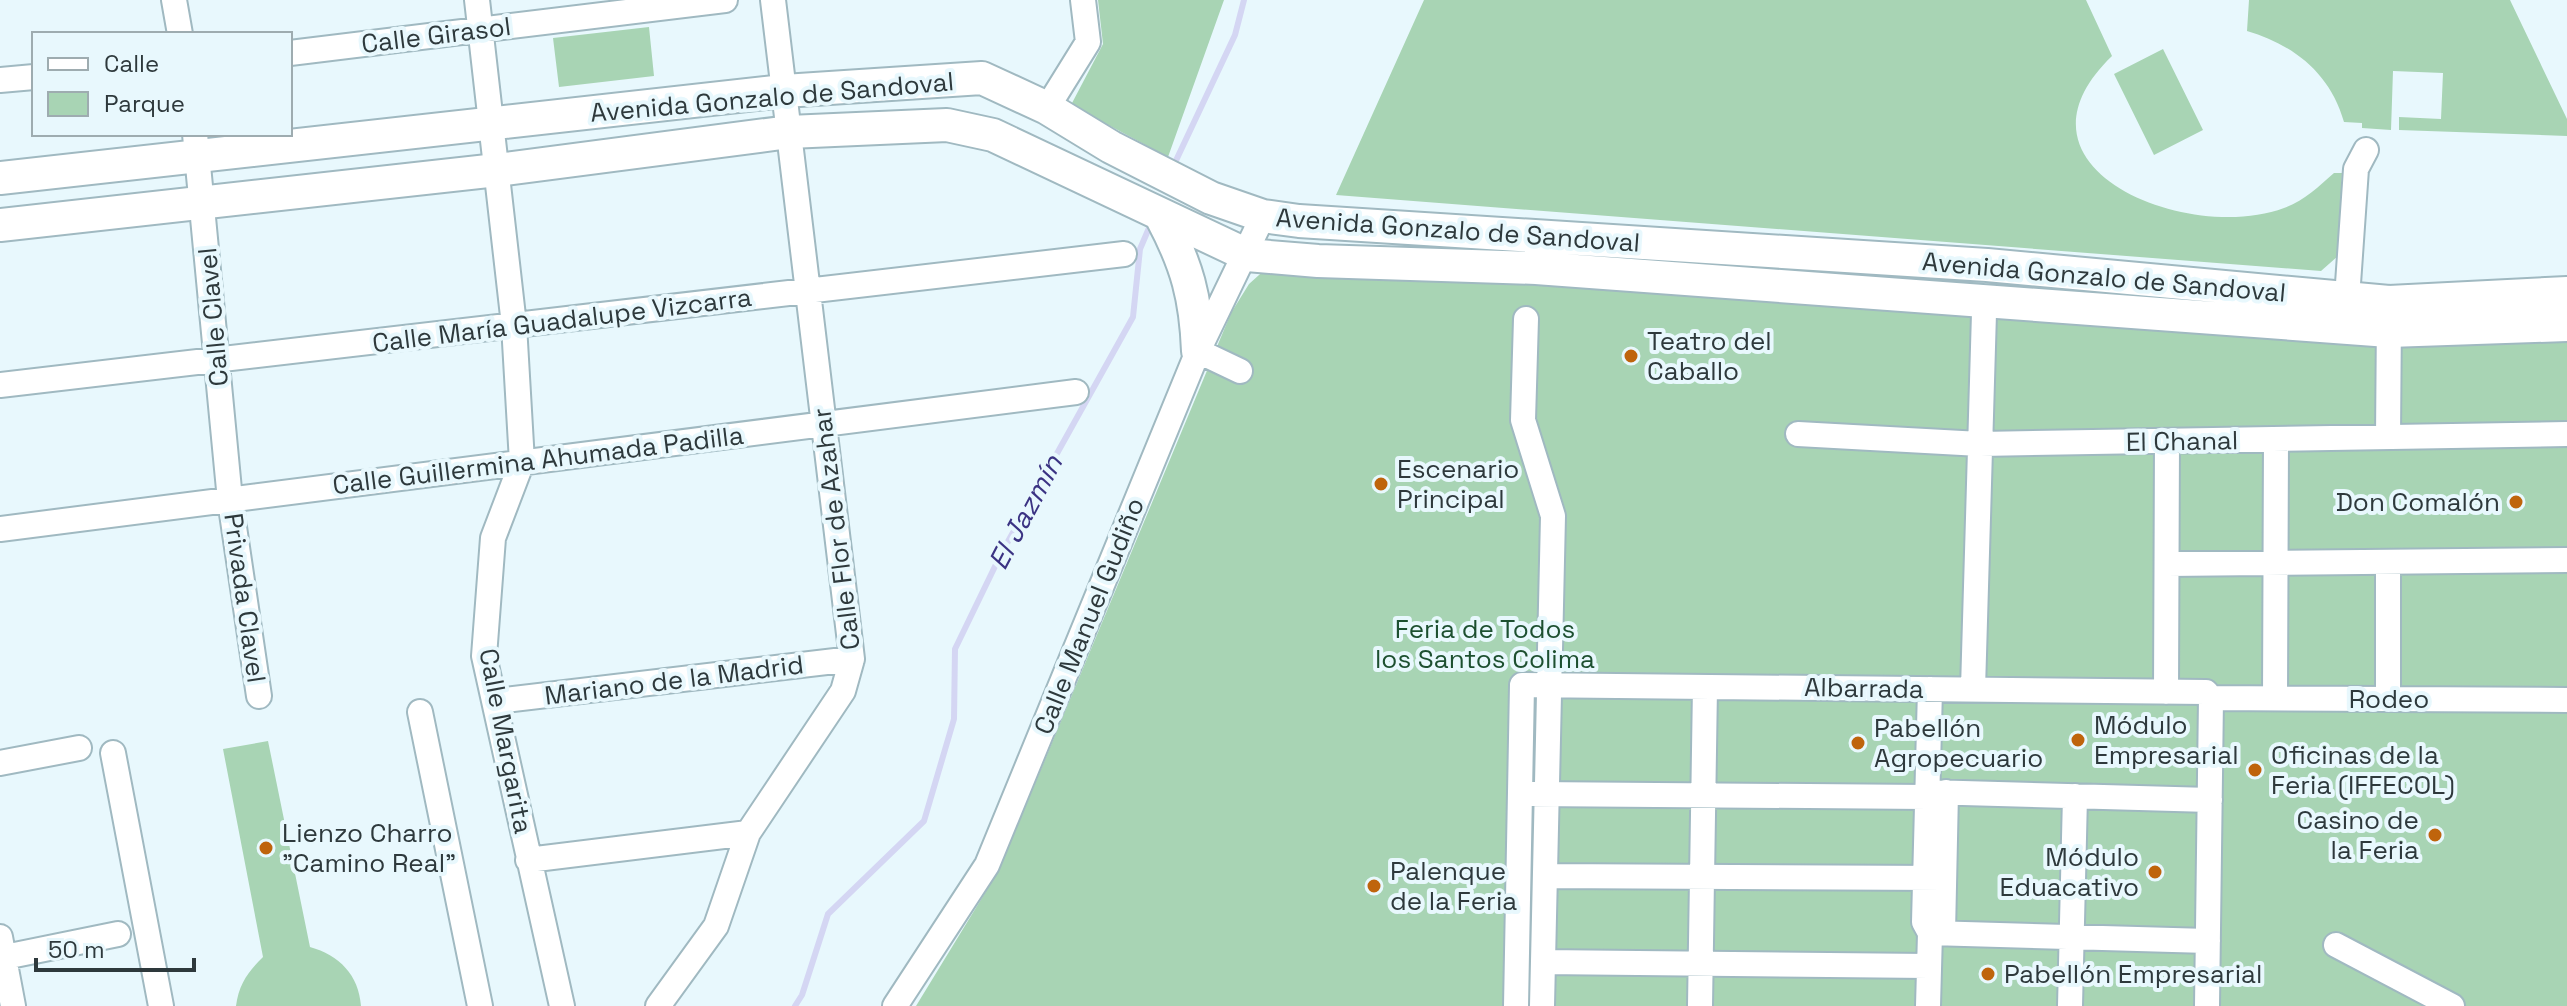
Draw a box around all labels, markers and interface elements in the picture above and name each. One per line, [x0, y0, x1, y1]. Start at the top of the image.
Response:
street label: Calle Girasol [359, 9, 513, 61]
legend [32, 32, 292, 136]
text: Calle [104, 48, 159, 79]
street label: Avenida Gonzalo de Sandoval [589, 64, 955, 130]
text: Parque [104, 88, 185, 119]
street label: Avenida Gonzalo de Sandoval [1275, 200, 1641, 260]
street label: Avenida Gonzalo de Sandoval [1921, 244, 2287, 310]
street label: Calle Clavel [190, 246, 236, 388]
street label: Calle María Guadalupe Vizcarra [370, 280, 754, 360]
place label: Teatro del Caballo [1647, 324, 1772, 388]
marker: Teatro del Caballo [1622, 347, 1640, 365]
street label: Calle Flor de Azahar [804, 406, 868, 652]
street label: Calle Guillermina Ahumada Padilla [331, 418, 746, 502]
street label: El Chanal [2125, 423, 2239, 459]
water label: El Jazmín [980, 448, 1071, 575]
place label: Escenario Principal [1397, 452, 1519, 516]
marker: Escenario Principal [1372, 475, 1390, 493]
place label: Don Comalón [2336, 485, 2500, 519]
street label: Calle Manuel Gudiño [1026, 493, 1152, 739]
marker: Don Comalón [2507, 493, 2525, 511]
street label: Privada Clavel [216, 511, 274, 685]
park label: Feria de Todos los Santos Colima [1375, 612, 1595, 676]
street label: Calle Margarita [471, 646, 541, 837]
street label: Mariano de la Madrid [542, 647, 806, 713]
street label: Albarrada [1804, 670, 1924, 706]
street label: Rodeo [2349, 682, 2429, 716]
place label: Módulo Empresarial [2094, 708, 2239, 772]
place label: Pabellón Agropecuario [1874, 711, 2043, 775]
marker: Módulo Empresarial [2069, 731, 2087, 749]
marker: Pabellón Agropecuario [1849, 734, 1867, 752]
place label: Oficinas de la Feria (IFFECOL) [2271, 738, 2455, 802]
marker: Oficinas de la Feria (IFFECOL) [2246, 761, 2264, 779]
place label: Casino de la Feria [2297, 803, 2419, 867]
place label: Lienzo Charro "Camino Real" [282, 816, 456, 880]
marker: Casino de la Feria [2426, 826, 2444, 844]
marker: Lienzo Charro "Camino Real" [257, 839, 275, 857]
place label: Módulo Eduacativo [2000, 840, 2139, 904]
place label: Palenque de la Feria [1390, 854, 1517, 918]
marker: Módulo Eduacativo [2146, 863, 2164, 881]
marker: Palenque de la Feria [1365, 877, 1383, 895]
scale bar [36, 922, 194, 972]
text: 50 m [48, 934, 105, 965]
place label: Pabellón Empresarial [2004, 957, 2262, 991]
marker: Pabellón Empresarial [1979, 965, 1997, 983]

